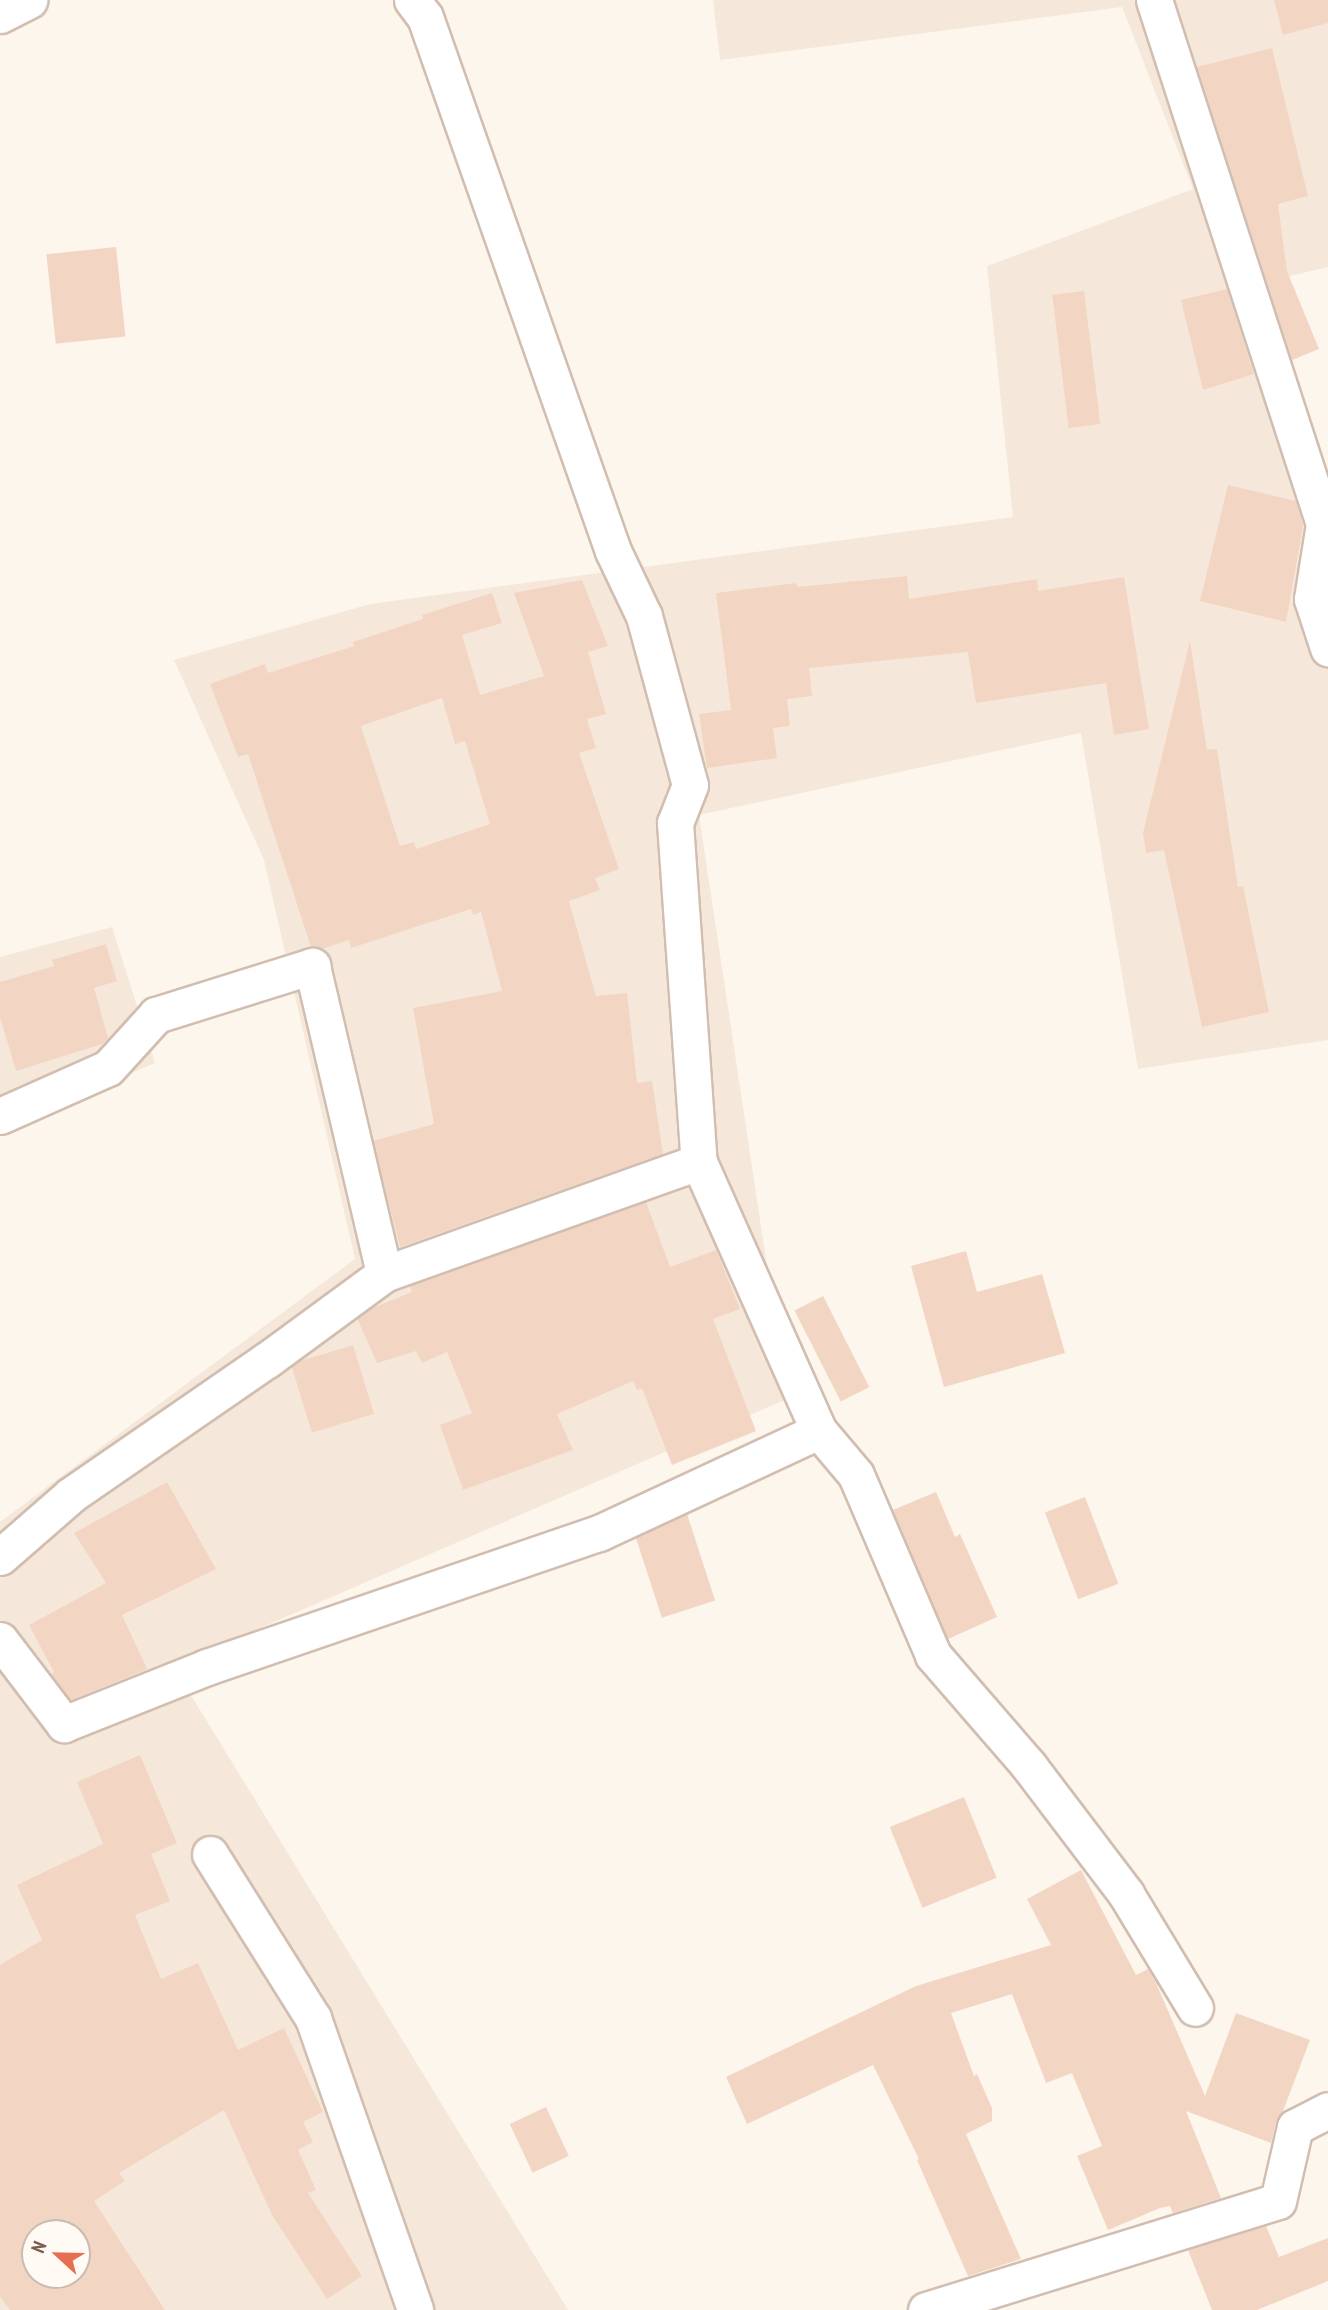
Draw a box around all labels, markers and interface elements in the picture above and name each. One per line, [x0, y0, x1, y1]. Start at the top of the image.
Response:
north arrow [21, 2219, 91, 2289]
text: N [25, 2238, 51, 2256]

